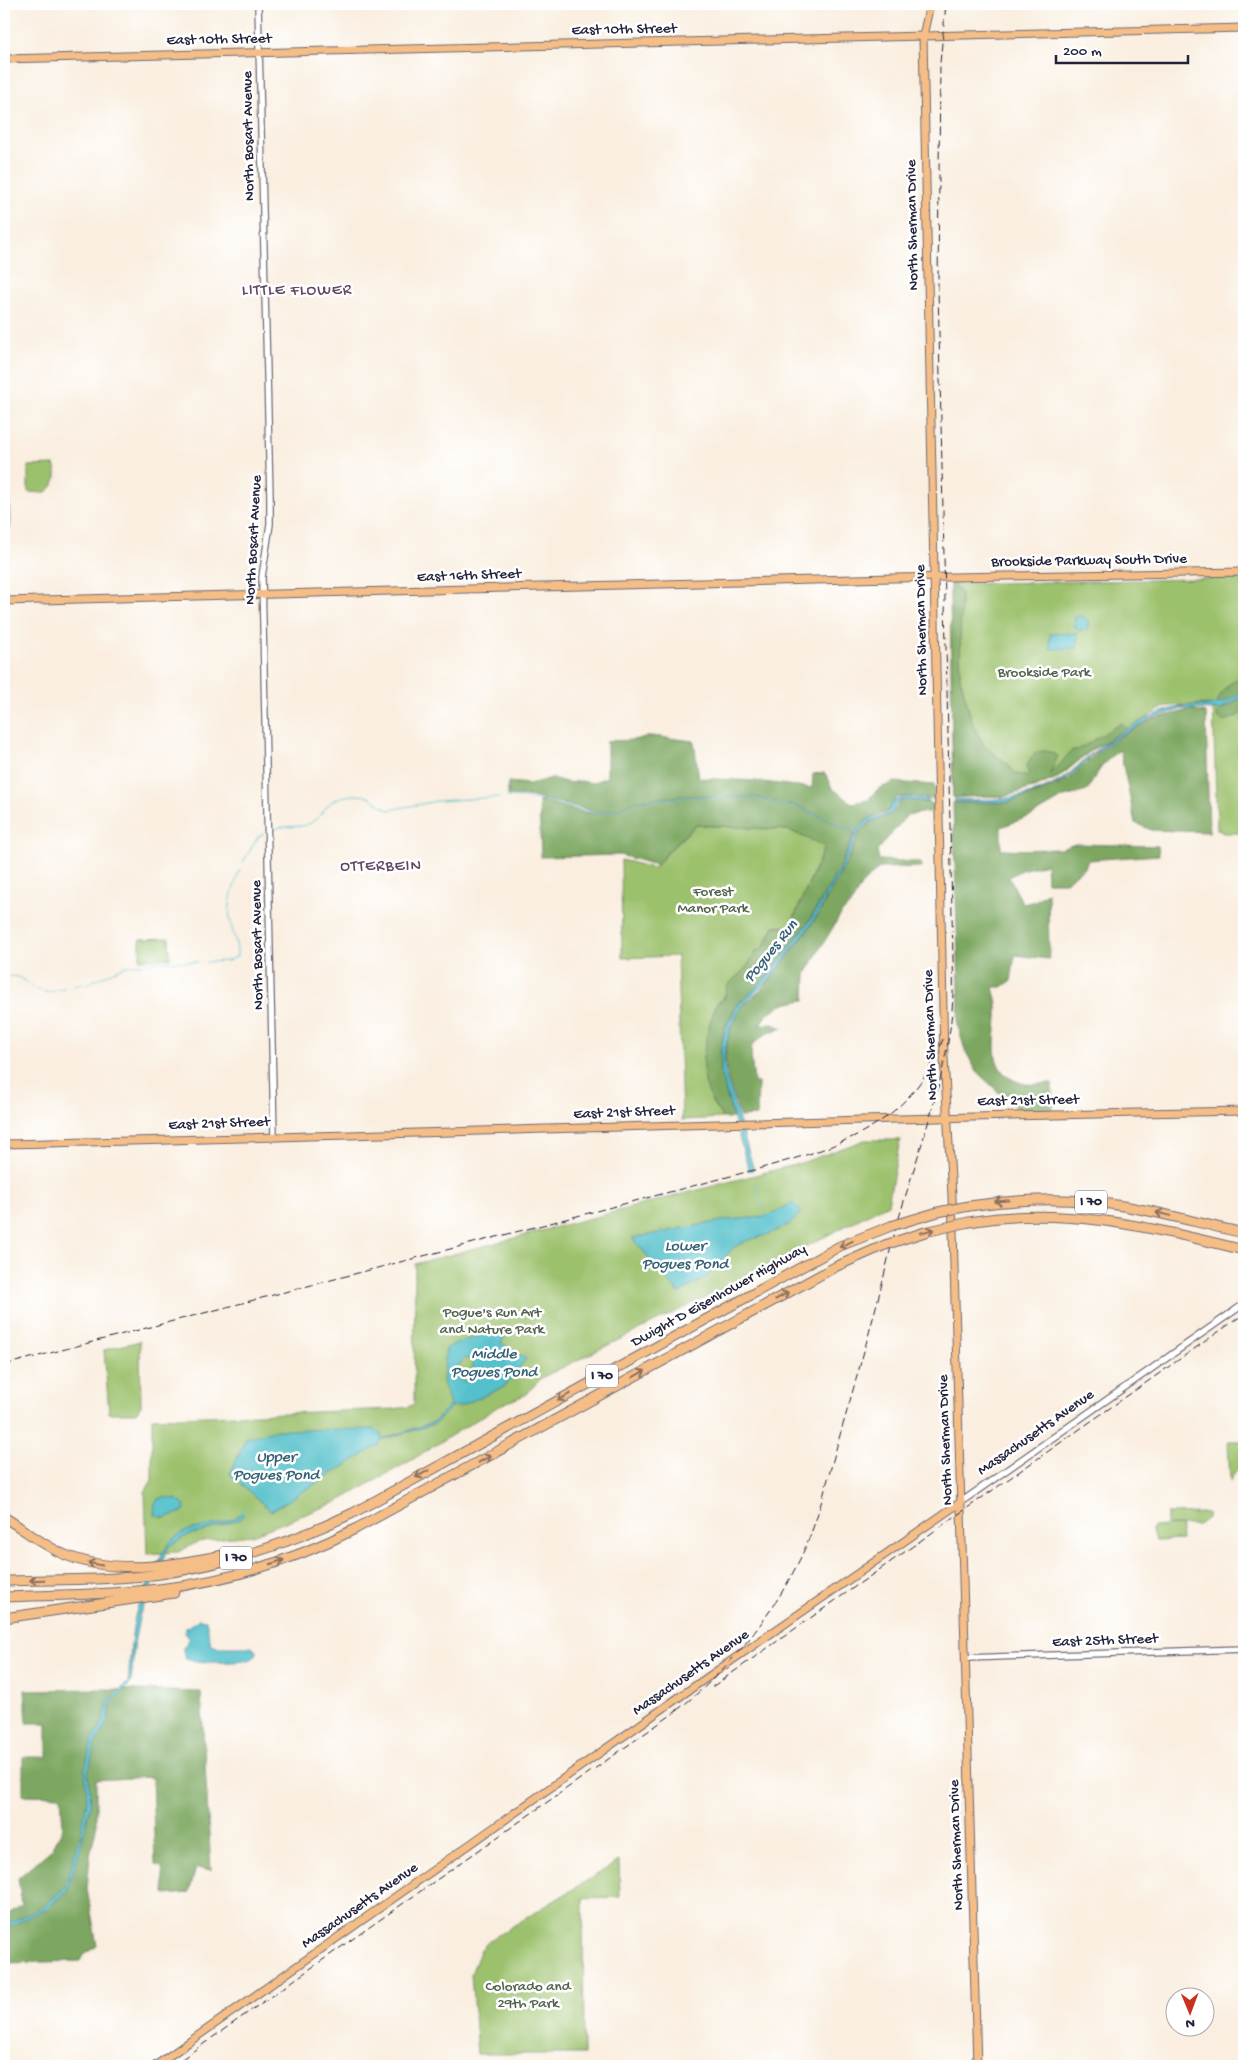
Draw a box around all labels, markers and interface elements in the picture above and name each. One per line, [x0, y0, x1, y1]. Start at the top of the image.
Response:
street label: East 10th Street [571, 20, 679, 40]
street label: East 10th Street [166, 30, 274, 50]
scale bar [1056, 32, 1188, 64]
text: 200 m [1063, 43, 1102, 61]
street label: North Bosart Avenue [239, 71, 259, 201]
street label: North Sherman Drive [903, 159, 923, 291]
district label: LITTLE FLOWER [242, 282, 352, 301]
street label: North Bosart Avenue [242, 474, 266, 605]
street label: Brookside Parkway South Drive [990, 550, 1187, 572]
street label: North Sherman Drive [912, 564, 932, 696]
street label: East 16th Street [417, 565, 523, 587]
park label: Brookside Park [997, 664, 1092, 682]
district label: OTTERBEIN [340, 858, 422, 877]
street label: North Bosart Avenue [248, 880, 268, 1010]
park label: Forest Manor Park [677, 883, 750, 918]
water label: Pogues Run [741, 917, 803, 987]
street label: North Sherman Drive [920, 969, 942, 1101]
street label: East 21st Street [977, 1091, 1081, 1111]
street label: East 21st Street [573, 1102, 677, 1124]
street label: East 21st Street [168, 1113, 272, 1135]
road number: I 70 [1075, 1190, 1107, 1214]
one-way arrow [994, 1196, 1010, 1206]
one-way arrow [1155, 1209, 1171, 1218]
one-way arrow [918, 1226, 934, 1236]
water label: Lower Pogues Pond [642, 1238, 730, 1275]
one-way arrow [838, 1239, 853, 1249]
street label: Dwight D Eisenhower Highway [628, 1240, 810, 1352]
one-way arrow [774, 1291, 789, 1300]
park label: Pogue's Run Art and Nature Park [440, 1304, 545, 1339]
water label: Middle Pogues Pond [451, 1346, 539, 1383]
road number: I 70 [586, 1364, 618, 1388]
one-way arrow [632, 1369, 647, 1379]
street label: North Sherman Drive [935, 1374, 957, 1506]
street label: Massachusetts Avenue [974, 1386, 1098, 1480]
one-way arrow [558, 1392, 572, 1402]
water label: Upper Pogues Pond [233, 1449, 321, 1486]
one-way arrow [477, 1453, 492, 1463]
one-way arrow [415, 1470, 429, 1480]
road number: I 70 [220, 1546, 252, 1570]
one-way arrow [269, 1557, 285, 1567]
one-way arrow [88, 1558, 104, 1568]
one-way arrow [30, 1575, 46, 1585]
street label: Massachusetts Avenue [629, 1626, 753, 1720]
street label: East 25th Street [1052, 1630, 1160, 1652]
street label: North Sherman Drive [946, 1779, 968, 1911]
street label: Massachusetts Avenue [298, 1859, 422, 1953]
park label: Colorado and 29th Park [485, 1978, 572, 2013]
north arrow [1166, 1988, 1216, 2038]
text: N [1185, 2014, 1195, 2031]

